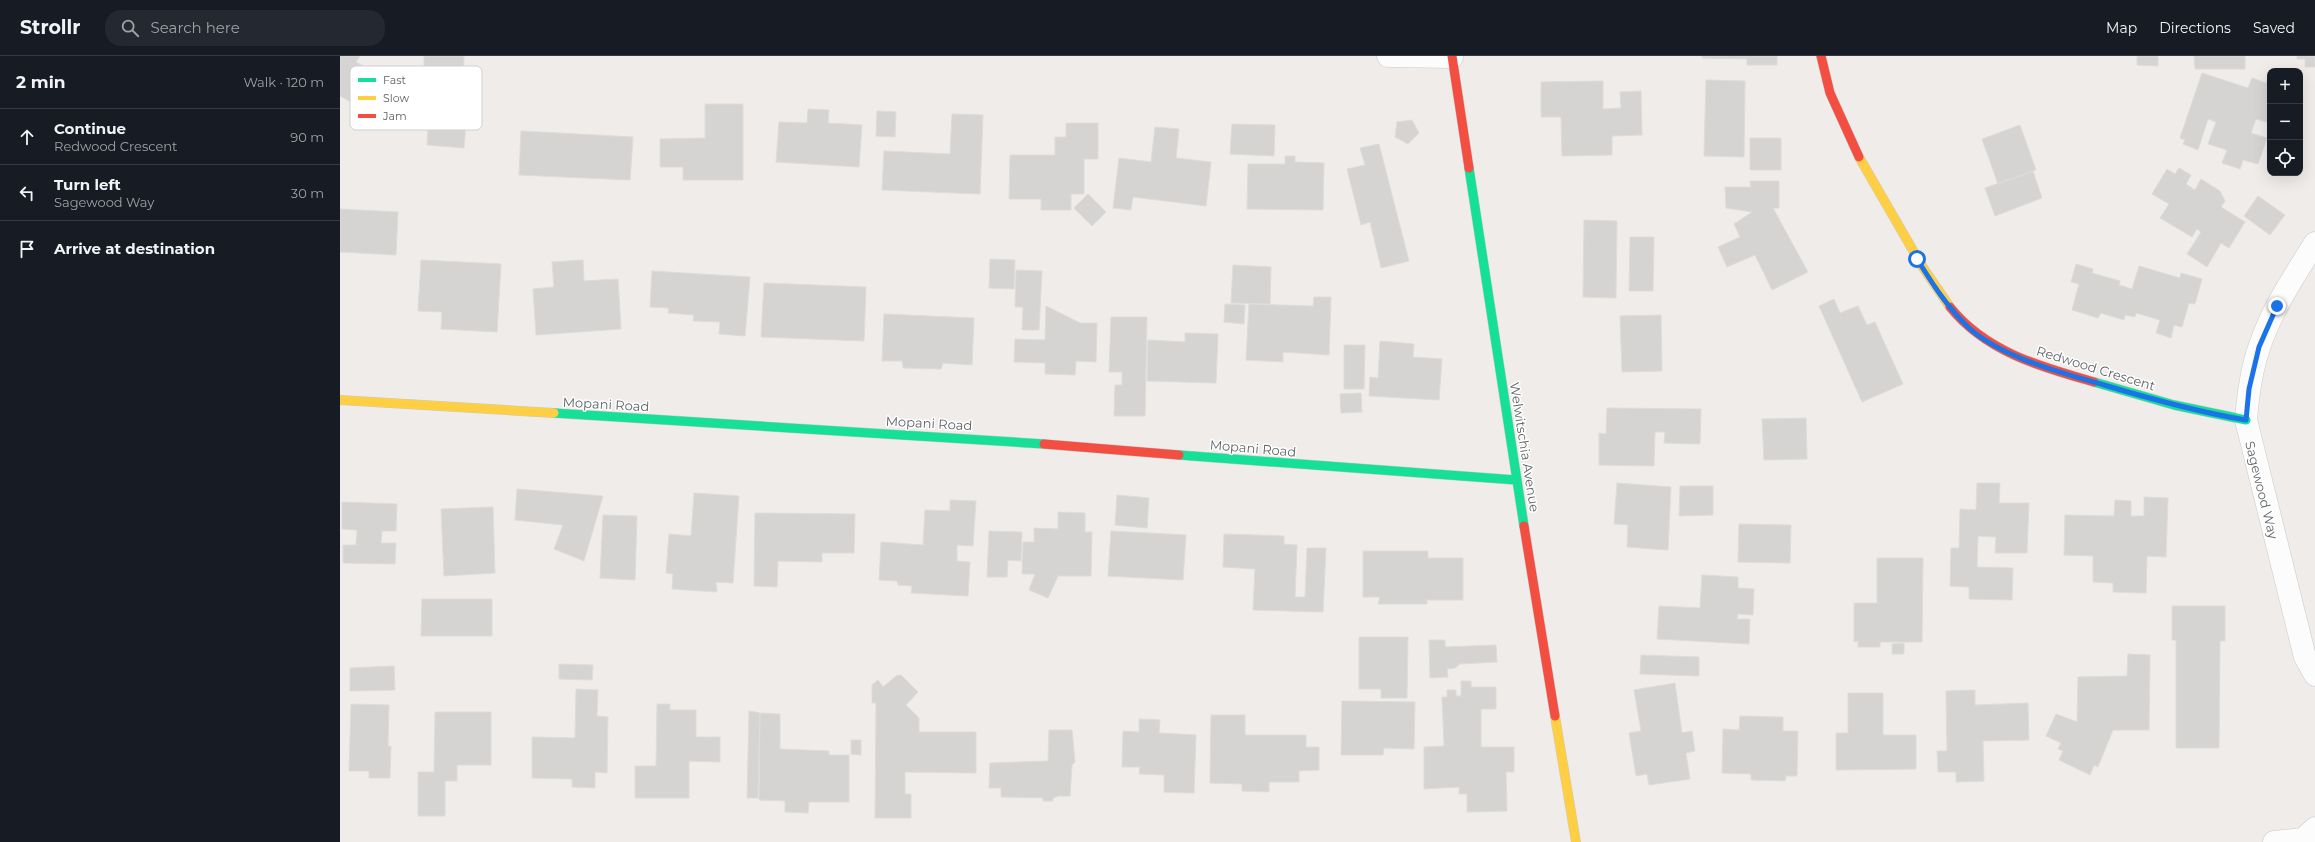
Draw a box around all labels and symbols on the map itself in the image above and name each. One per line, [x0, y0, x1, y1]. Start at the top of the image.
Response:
legend [350, 66, 482, 130]
text: Fast [383, 73, 407, 87]
text: Slow [383, 91, 409, 105]
text: Jam [382, 109, 407, 123]
route start [1908, 250, 1926, 268]
route end [2268, 297, 2286, 315]
street label: Redwood Crescent [2035, 342, 2157, 394]
street label: Welwitschia Avenue [1507, 381, 1543, 513]
street label: Mopani Road [562, 394, 650, 414]
street label: Mopani Road [885, 413, 973, 433]
street label: Mopani Road [1209, 436, 1297, 460]
street label: Sagewood Way [2242, 439, 2282, 541]

